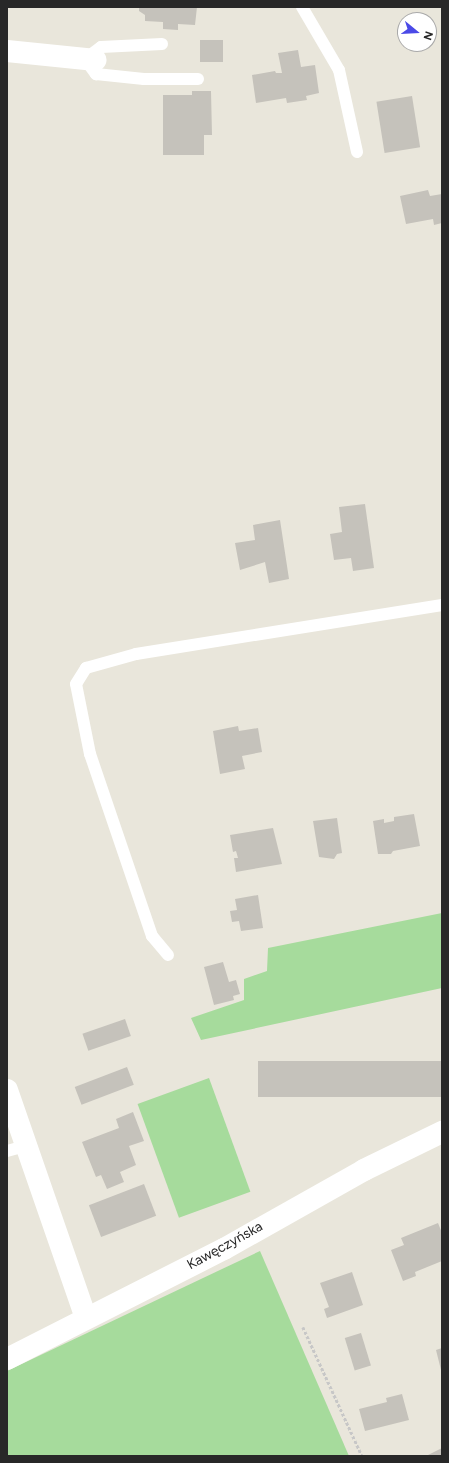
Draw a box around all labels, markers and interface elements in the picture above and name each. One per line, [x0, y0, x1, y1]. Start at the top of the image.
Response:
north arrow [397, 12, 437, 52]
text: N [420, 29, 435, 42]
street label: Kawęczyńska [184, 1218, 266, 1274]

